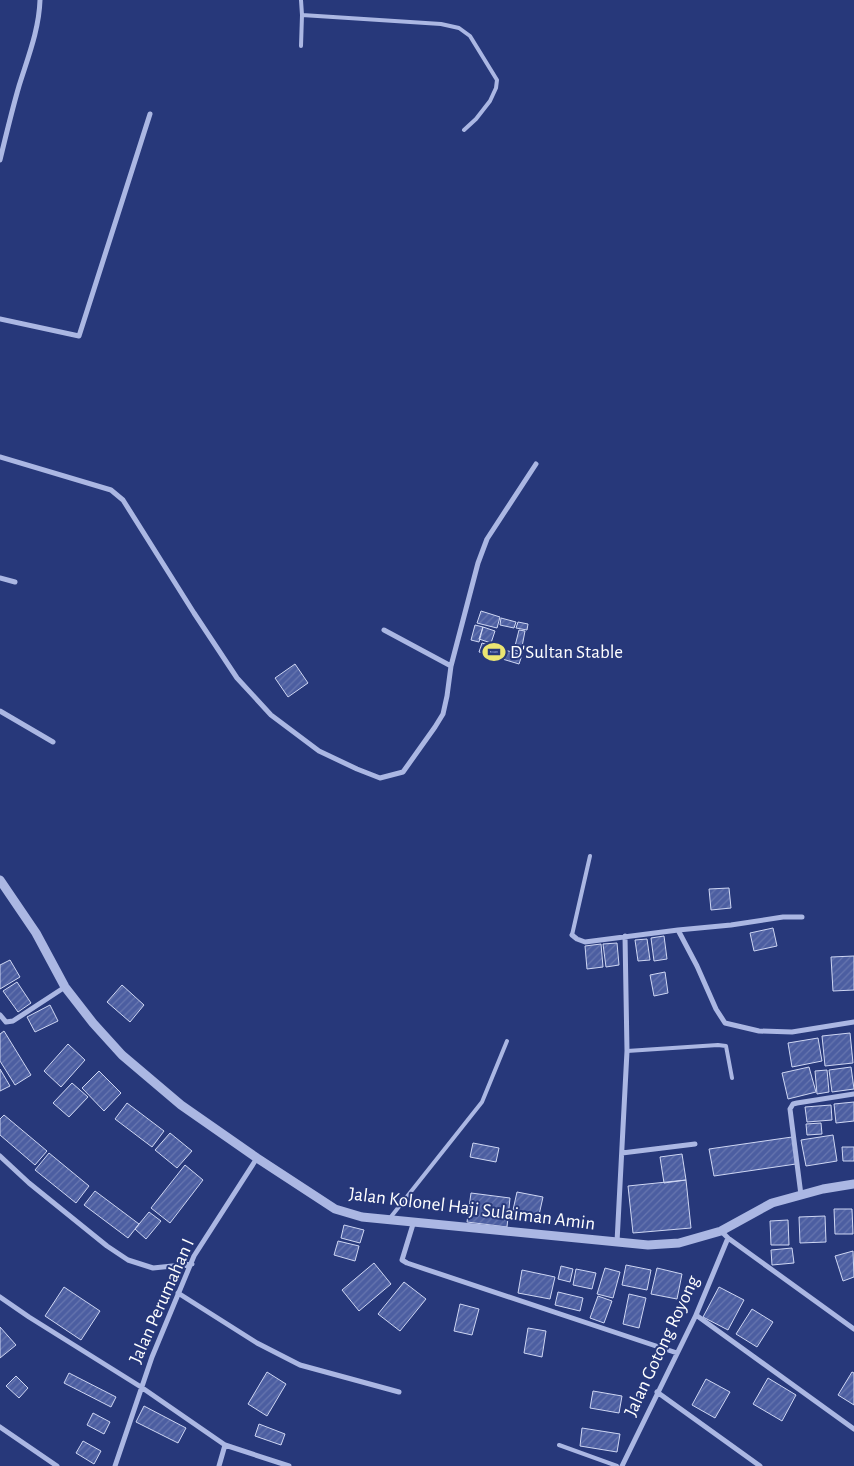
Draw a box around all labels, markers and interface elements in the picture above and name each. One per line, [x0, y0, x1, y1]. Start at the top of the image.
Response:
sports icon: D'Sultan Stable [481, 639, 507, 665]
place label: D'Sultan Stable [510, 643, 623, 662]
street label: Jalan Kolonel Haji Sulaiman Amin [348, 1184, 596, 1234]
street label: Jalan Perumahan I [126, 1236, 198, 1366]
street label: Jalan Gotong Royong [621, 1272, 703, 1419]

